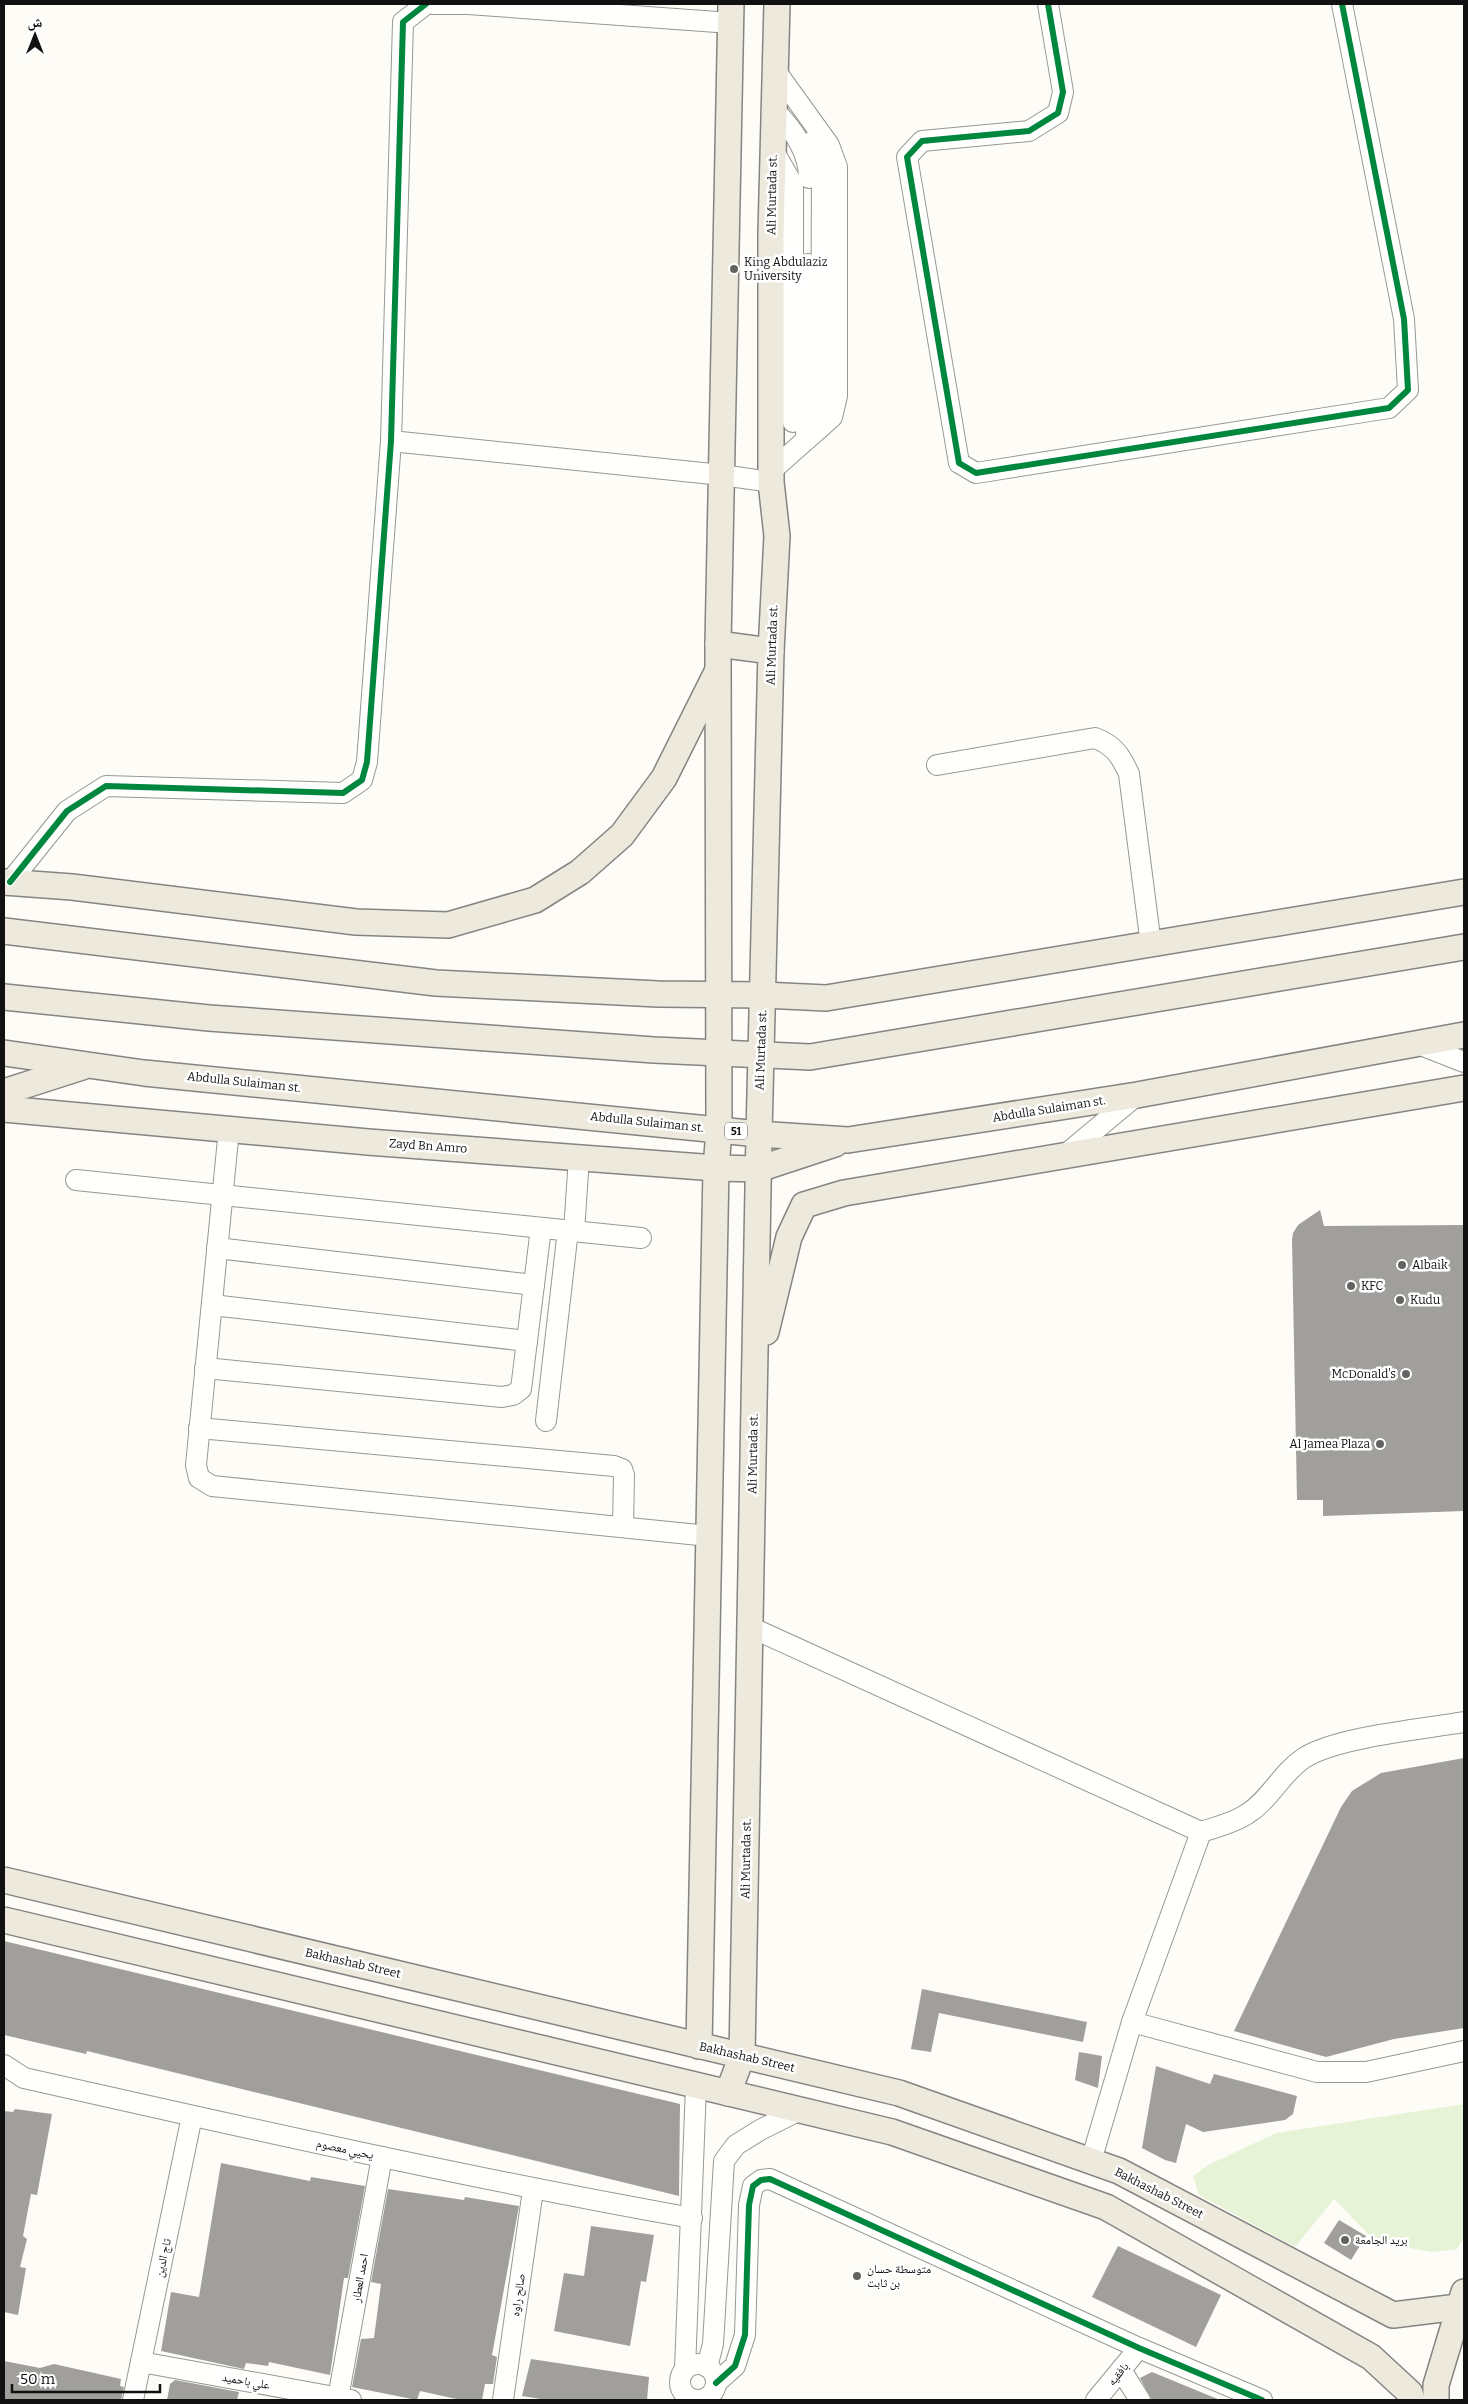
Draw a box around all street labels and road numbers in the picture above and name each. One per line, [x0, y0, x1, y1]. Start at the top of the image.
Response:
street label: Ali Murtada st. [764, 155, 780, 235]
street label: Ali Murtada st. [764, 605, 780, 685]
street label: Ali Murtada st. [753, 1010, 769, 1090]
street label: Abdulla Sulaiman st. [187, 1069, 301, 1095]
street label: Abdulla Sulaiman st. [992, 1093, 1106, 1125]
street label: Abdulla Sulaiman st. [590, 1109, 704, 1135]
road number: 51 [725, 1122, 747, 1140]
street label: Zayd Bn Amro [388, 1136, 468, 1156]
street label: Ali Murtada st. [745, 1414, 761, 1494]
street label: Ali Murtada st. [738, 1819, 754, 1899]
street label: Bakhashab Street [304, 1945, 403, 1981]
street label: Bakhashab Street [698, 2039, 797, 2075]
street label: يحيي معصوم [314, 2136, 375, 2165]
street label: Bakhashab Street [1112, 2165, 1206, 2222]
street label: تاج الدين [152, 2237, 174, 2279]
street label: احمد العطار [349, 2252, 371, 2304]
street label: صالح راوه [508, 2273, 528, 2317]
street label: بافقيه [1104, 2360, 1132, 2389]
street label: علي باحميد [220, 2370, 271, 2395]

